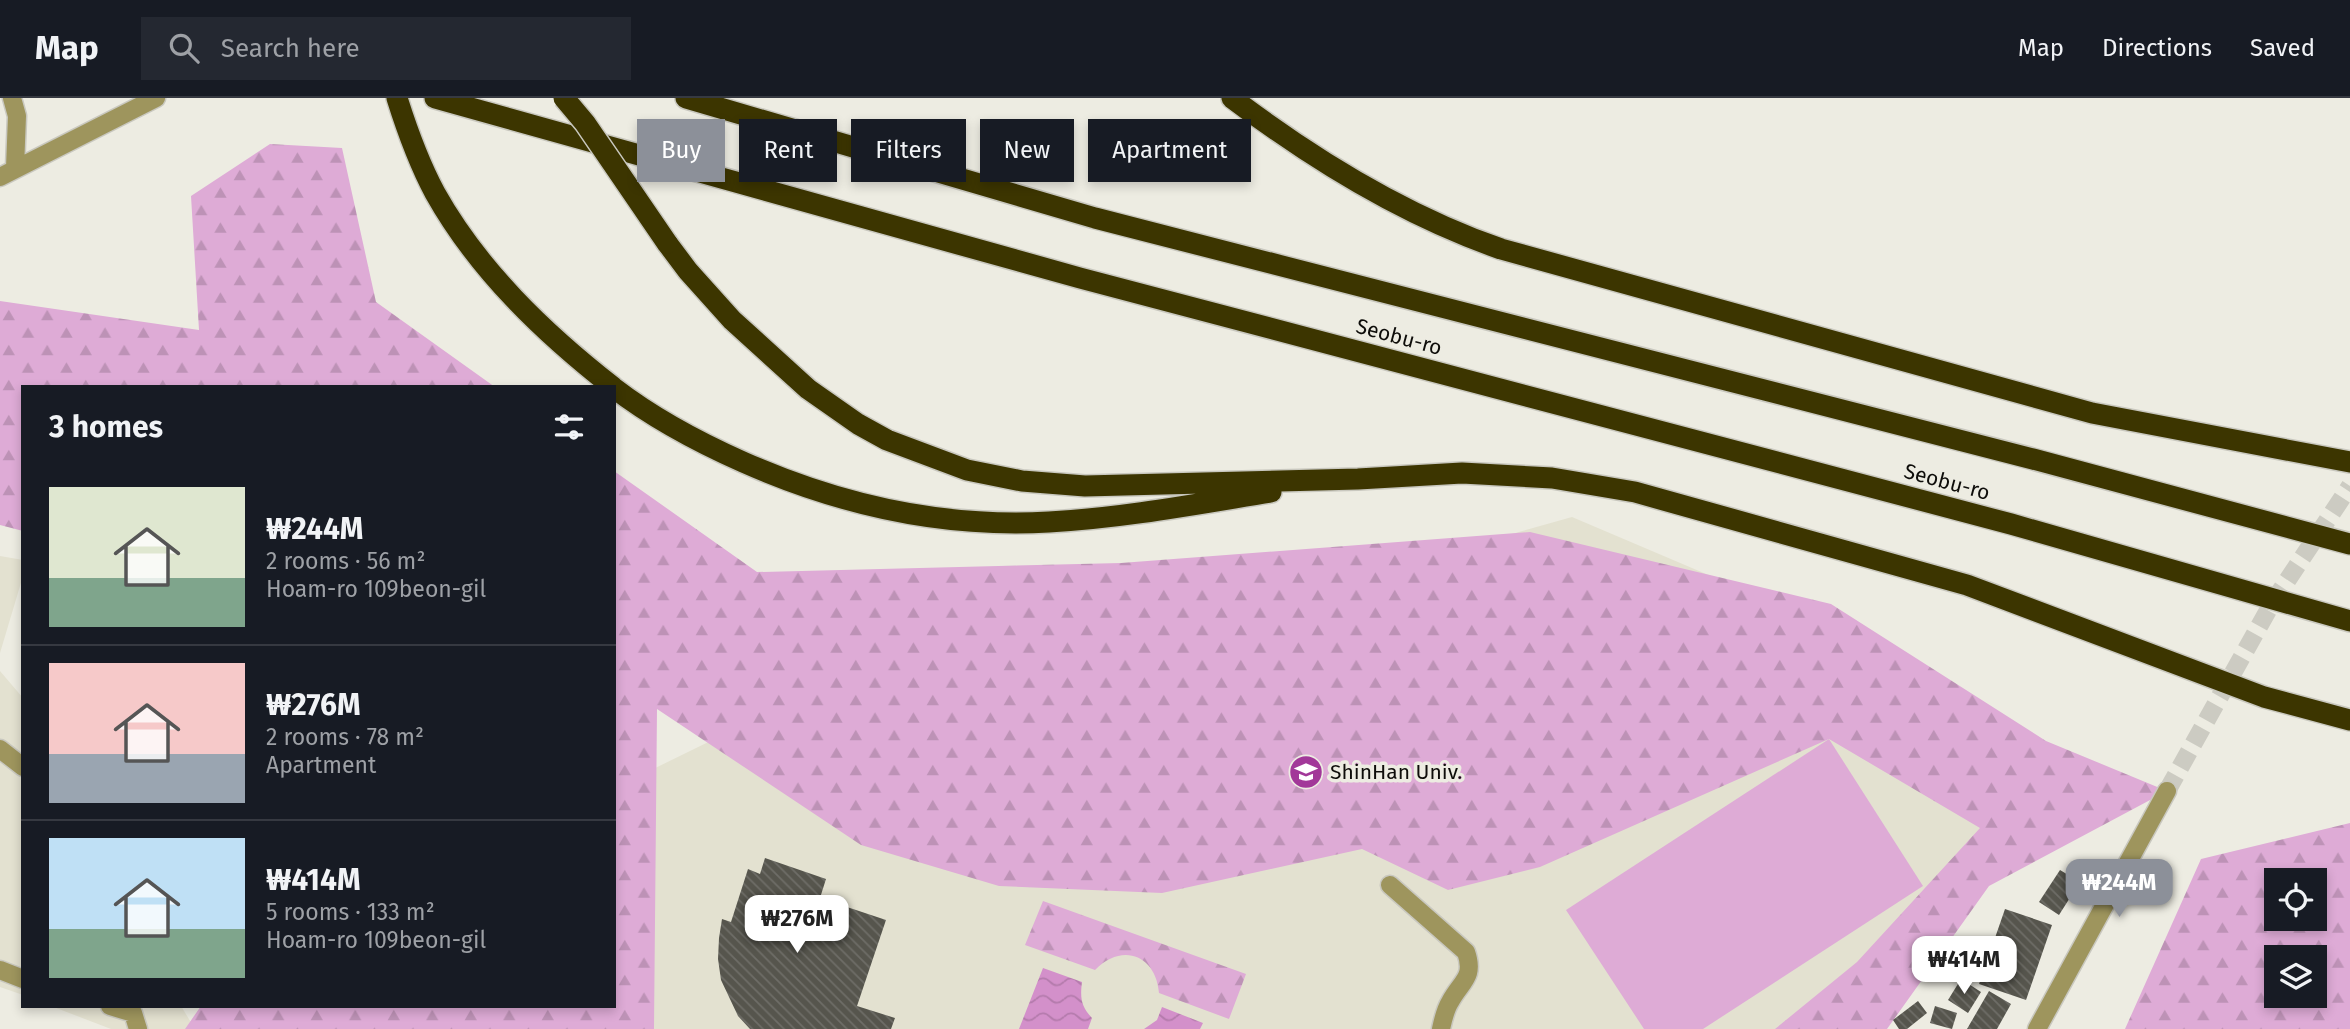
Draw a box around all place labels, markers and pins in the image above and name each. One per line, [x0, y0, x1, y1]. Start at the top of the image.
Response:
school or university icon: ShinHan Univ. [1287, 753, 1325, 791]
place label: ShinHan Univ. [1330, 759, 1462, 785]
pin: ₩244M [2070, 860, 2168, 919]
pin: ₩276M [748, 896, 846, 955]
pin: ₩414M [1915, 936, 2013, 996]

